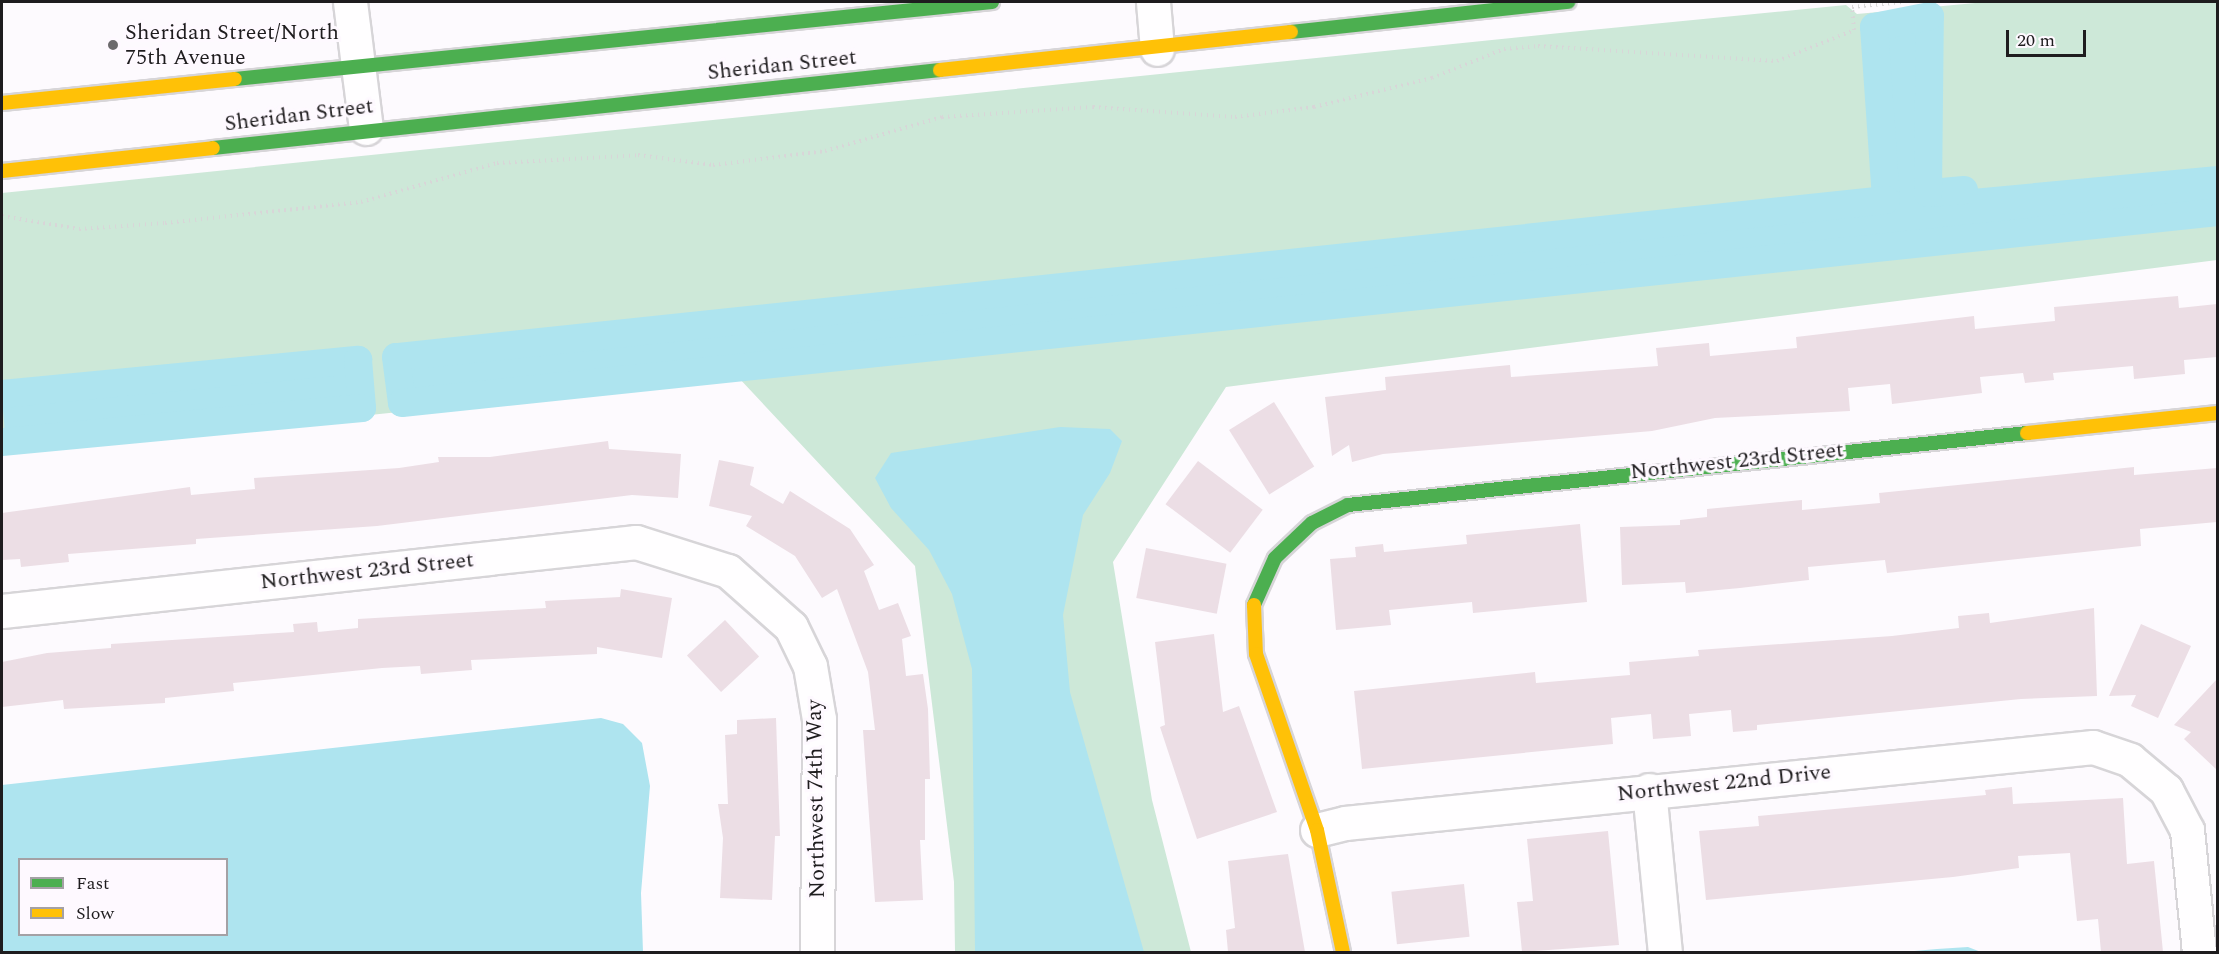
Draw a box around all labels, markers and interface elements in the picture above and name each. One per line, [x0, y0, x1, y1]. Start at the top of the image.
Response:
scale bar [2009, 18, 2088, 56]
place label: Sheridan Street/North 75th Avenue [125, 19, 339, 70]
text: 20 m [2017, 27, 2055, 54]
marker: Sheridan Street/North 75th Avenue [106, 38, 120, 52]
street label: Sheridan Street [706, 44, 858, 86]
street label: Sheridan Street [223, 93, 375, 137]
street label: Northwest 23rd Street [1629, 437, 1845, 485]
street label: Northwest 23rd Street [259, 547, 475, 595]
street label: Northwest 74th Way [801, 699, 831, 899]
street label: Northwest 22nd Drive [1616, 759, 1832, 807]
legend [18, 858, 228, 936]
text: Fast [76, 870, 109, 897]
text: Slow [76, 900, 114, 927]

